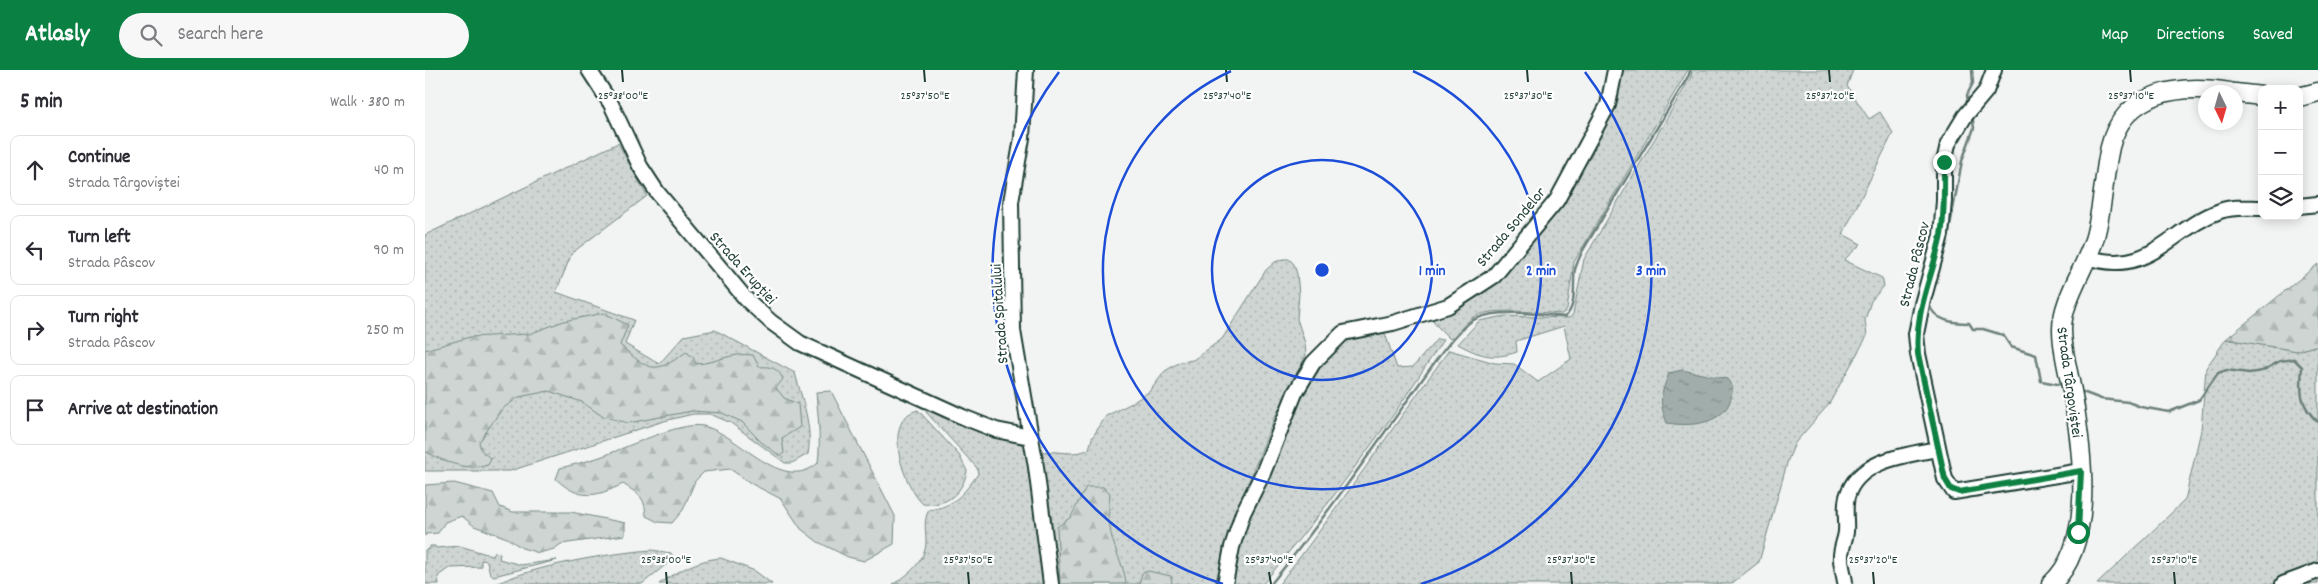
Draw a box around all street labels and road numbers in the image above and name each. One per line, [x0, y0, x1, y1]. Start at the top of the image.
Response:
street label: Strada Sondelor [1472, 183, 1552, 273]
street label: Strada Pâscov [1894, 219, 1937, 310]
street label: Strada Erupției [703, 227, 781, 310]
street label: Strada Spitalului [986, 263, 1015, 365]
street label: Strada Târgoviștei [2049, 325, 2088, 439]

